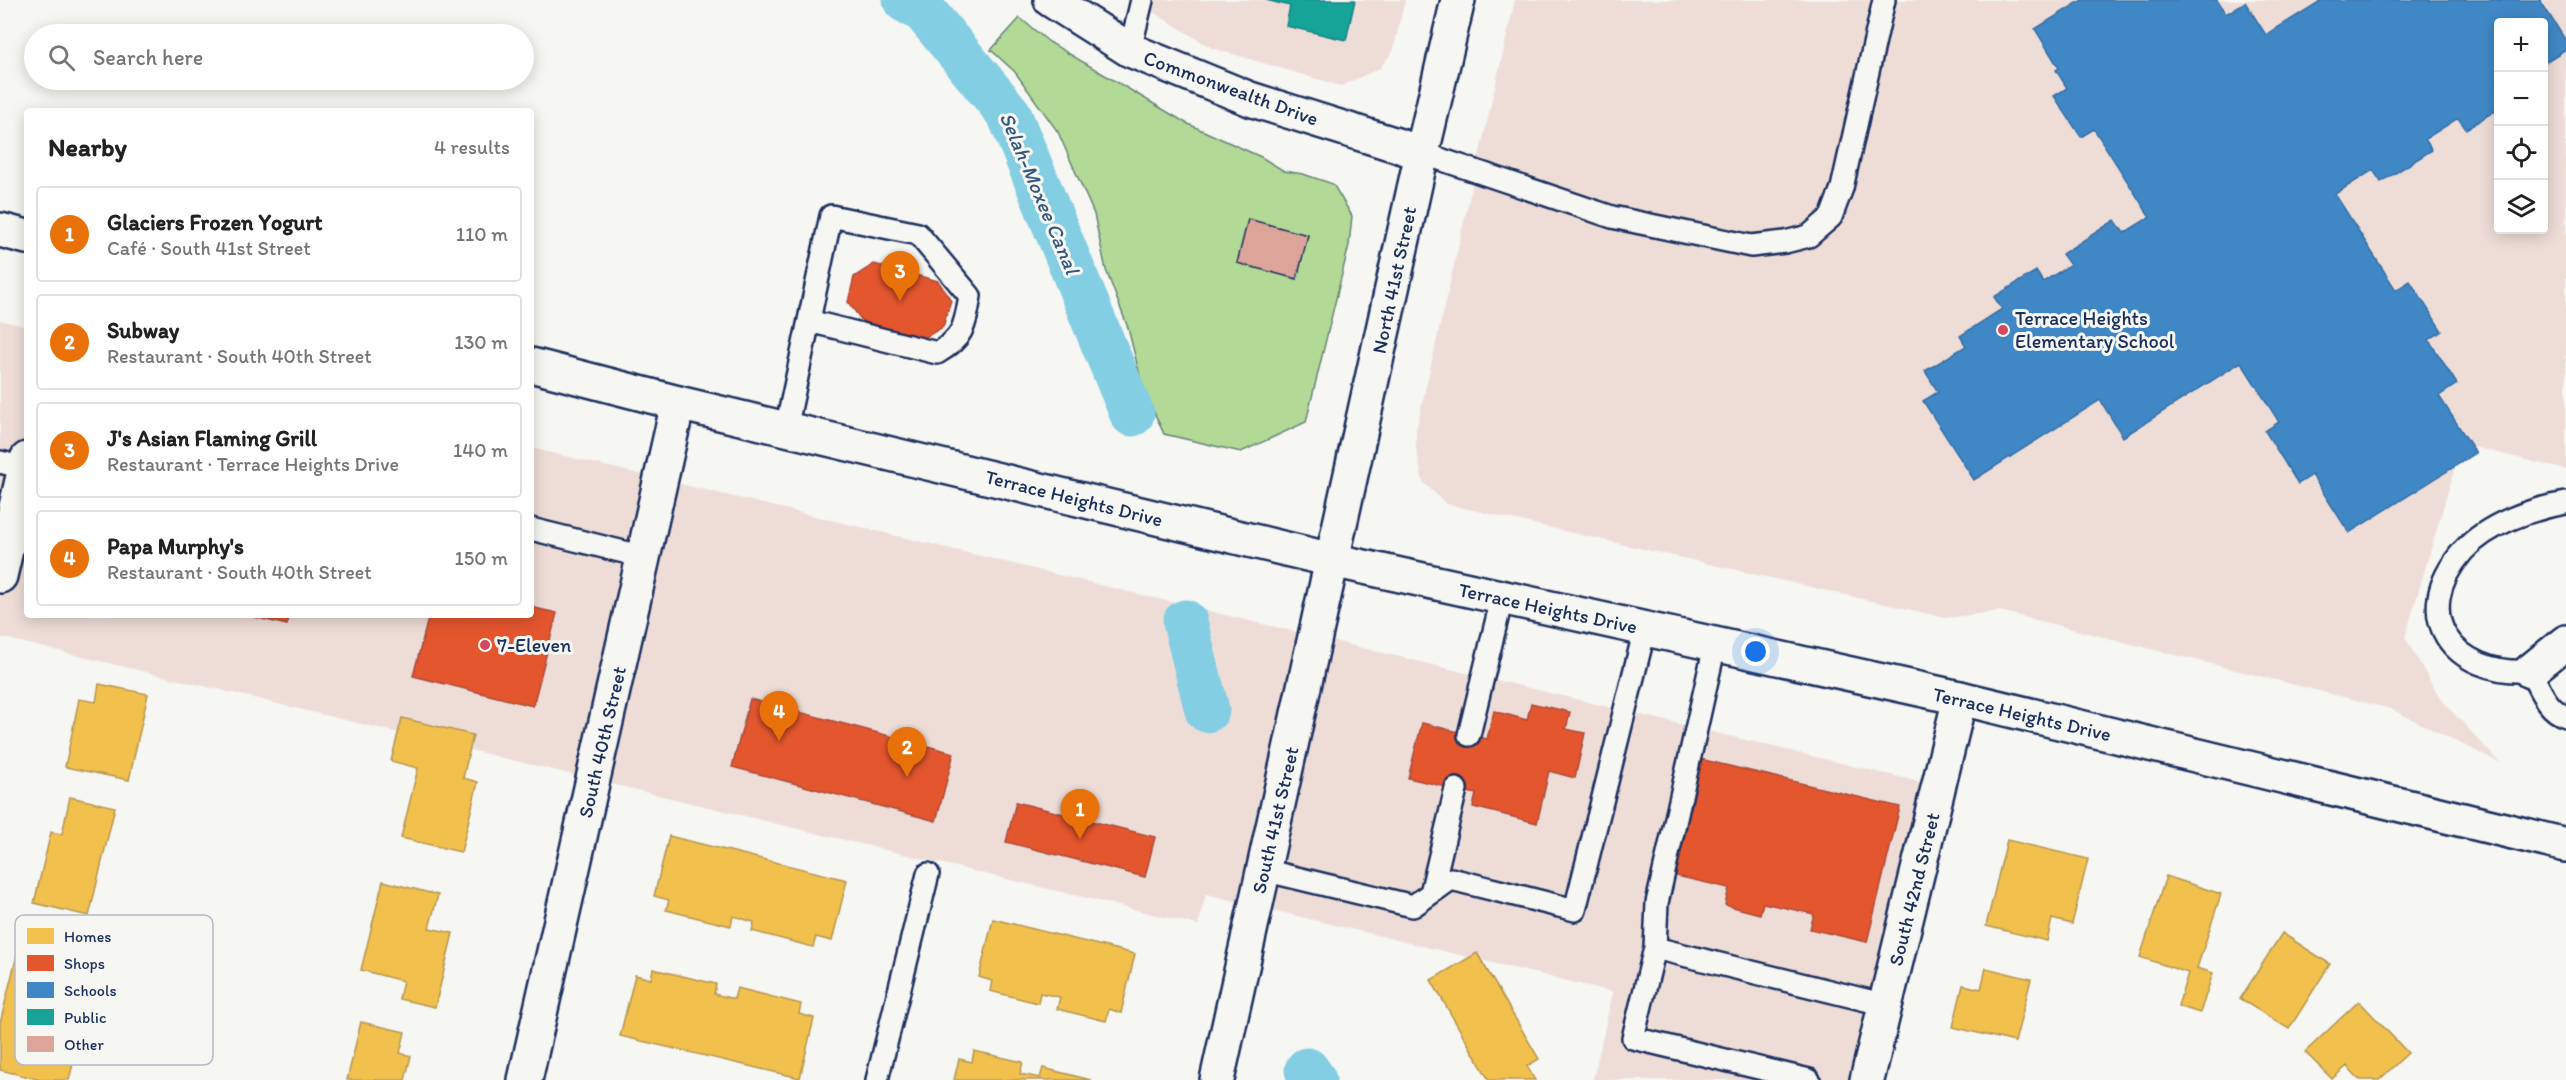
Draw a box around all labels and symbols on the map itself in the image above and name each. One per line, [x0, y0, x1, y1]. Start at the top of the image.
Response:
street label: Commonwealth Drive [1140, 45, 1322, 131]
water label: Selah-Moxee Canal [995, 108, 1086, 279]
street label: North 41st Street [1367, 204, 1421, 356]
pin: 3 [880, 252, 920, 301]
place label: Terrace Heights Elementary School [2015, 306, 2175, 353]
marker: Terrace Heights Elementary School [1996, 323, 2010, 337]
street label: Terrace Heights Drive [983, 464, 1165, 532]
street label: Terrace Heights Drive [1456, 577, 1640, 639]
place label: 7-Eleven [497, 633, 571, 657]
your location [1741, 637, 1770, 666]
marker: 7-Eleven [478, 638, 492, 652]
street label: South 40th Street [573, 664, 631, 820]
street label: Terrace Heights Drive [1931, 682, 2113, 746]
pin: 4 [760, 692, 798, 741]
pin: 2 [888, 728, 926, 777]
street label: South 41st Street [1246, 744, 1304, 896]
pin: 1 [1060, 790, 1100, 839]
street label: South 42nd Street [1883, 810, 1945, 968]
legend [15, 915, 213, 1065]
text: Homes [64, 927, 111, 946]
text: Shops [64, 954, 105, 973]
text: Schools [64, 981, 117, 1000]
text: Public [64, 1008, 106, 1027]
text: Other [64, 1035, 104, 1054]

